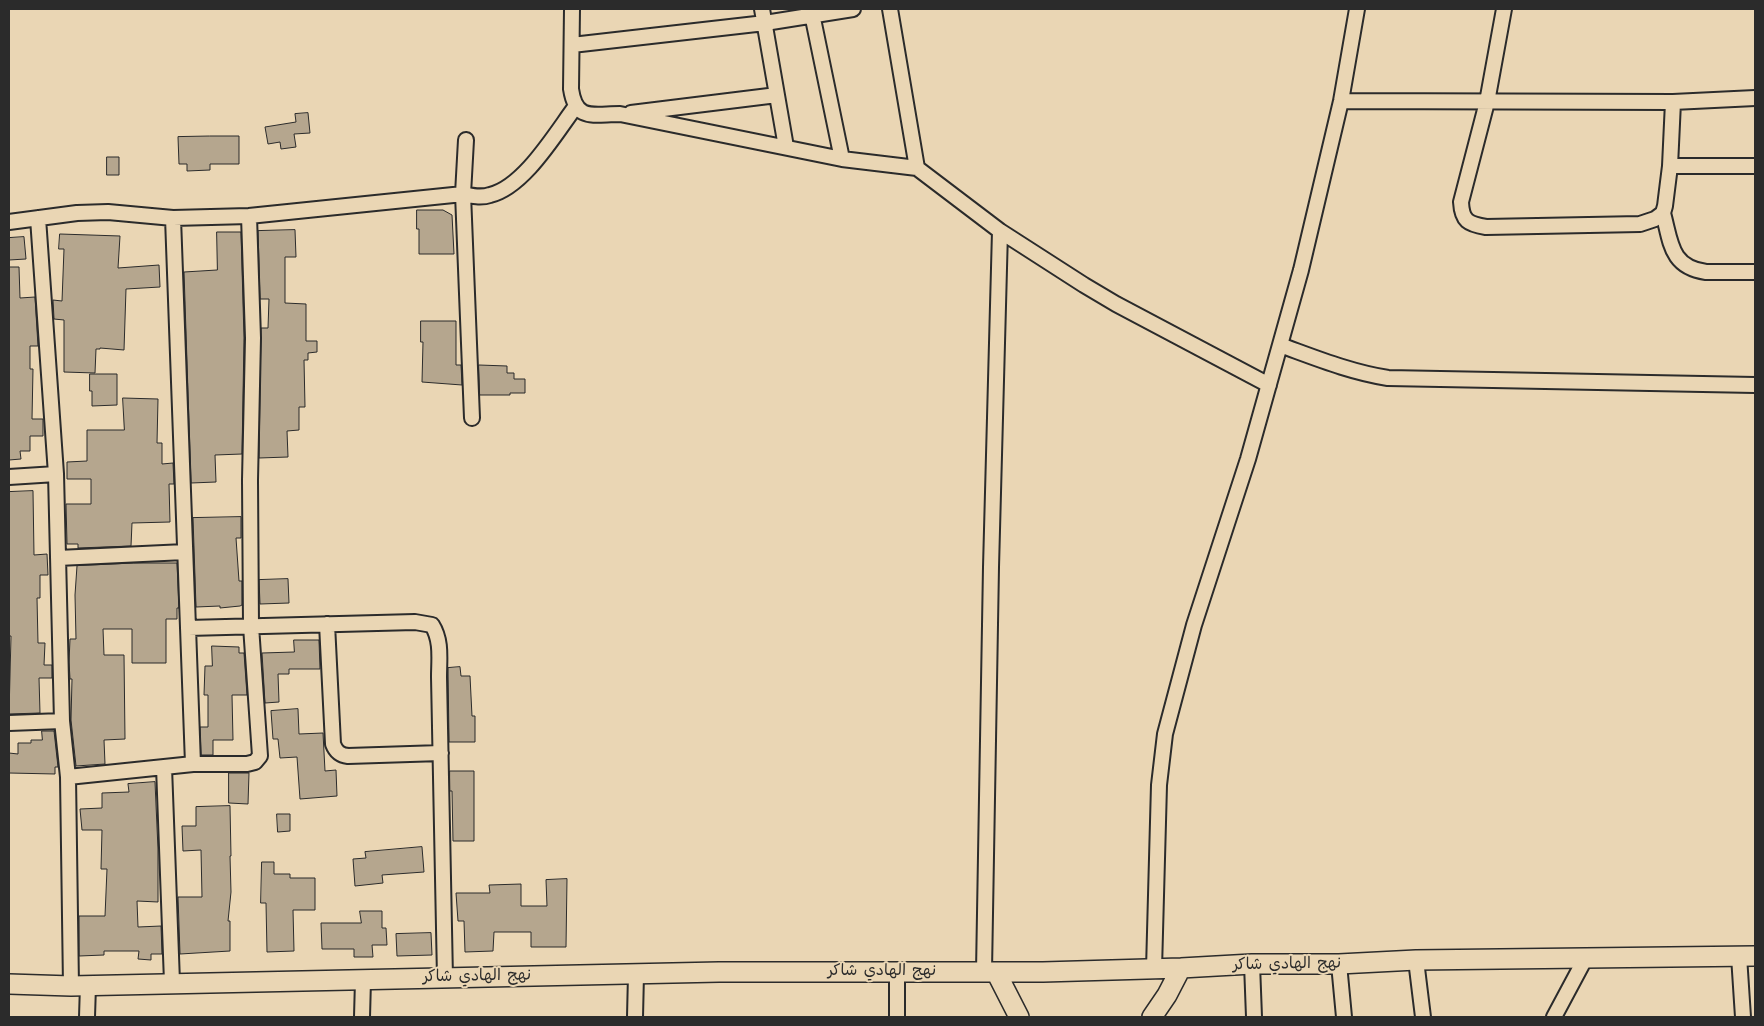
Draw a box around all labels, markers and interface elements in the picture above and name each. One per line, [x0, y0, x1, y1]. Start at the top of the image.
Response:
street label: نهج الهادي شاكر [1233, 954, 1341, 976]
street label: نهج الهادي شاكر [828, 962, 936, 982]
street label: نهج الهادي شاكر [423, 966, 531, 988]

